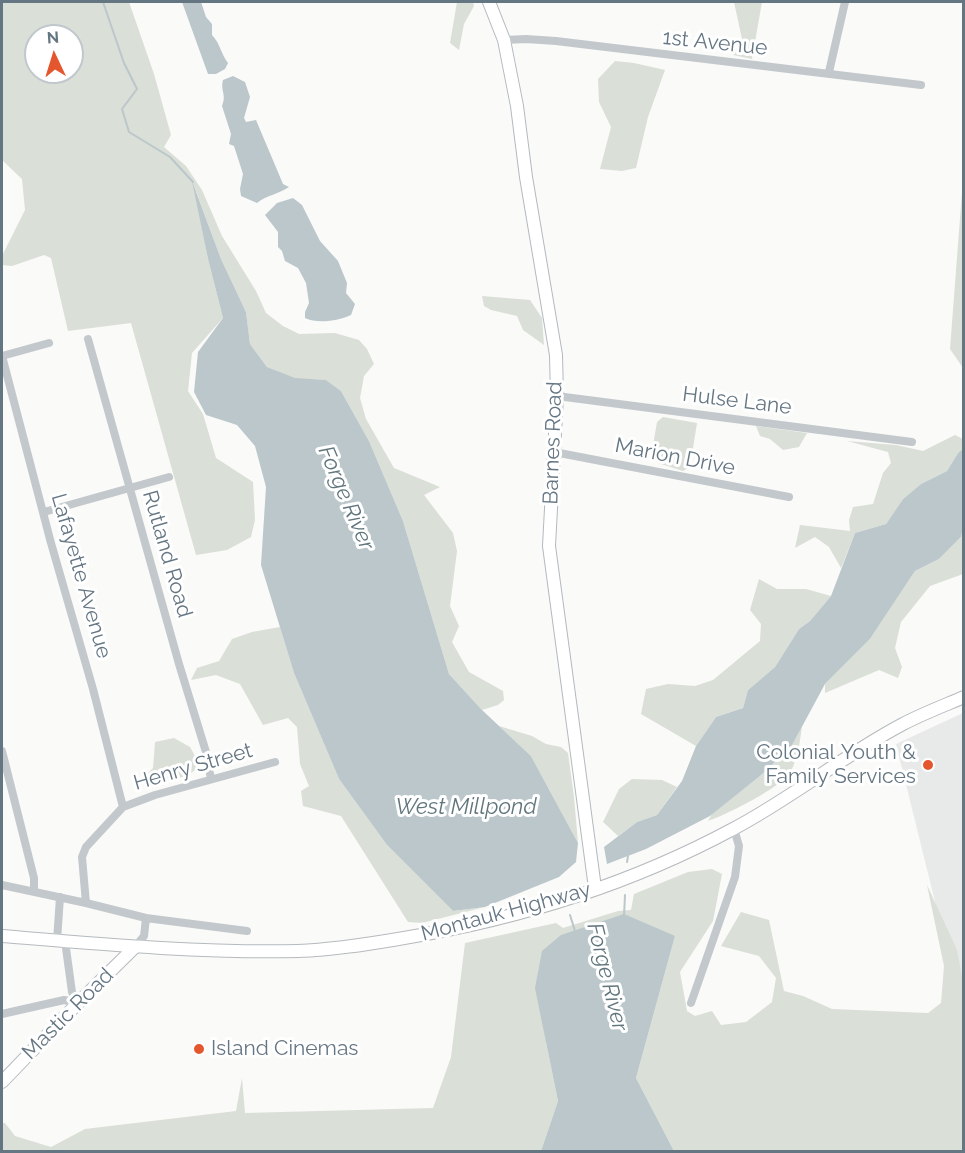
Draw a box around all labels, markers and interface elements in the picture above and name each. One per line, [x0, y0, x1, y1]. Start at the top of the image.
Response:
north arrow [24, 24, 84, 84]
street label: 1st Avenue [661, 25, 769, 61]
text: N [46, 28, 60, 47]
street label: Barnes Road [538, 381, 568, 505]
street label: Hulse Lane [681, 382, 793, 420]
street label: Marion Drive [613, 433, 737, 481]
water label: Forge River [312, 442, 380, 554]
street label: Rutland Road [137, 487, 197, 621]
street label: Lafayette Avenue [45, 491, 117, 661]
street label: Henry Street [131, 738, 255, 796]
place label: Colonial Youth & Family Services [756, 740, 916, 790]
marker: Colonial Youth & Family Services [921, 758, 935, 772]
water label: West Millpond [395, 794, 537, 820]
street label: Montauk Highway [418, 877, 594, 947]
water label: Forge River [581, 920, 633, 1034]
street label: Mastic Road [17, 963, 119, 1065]
place label: Island Cinemas [211, 1036, 359, 1062]
marker: Island Cinemas [192, 1042, 206, 1056]

